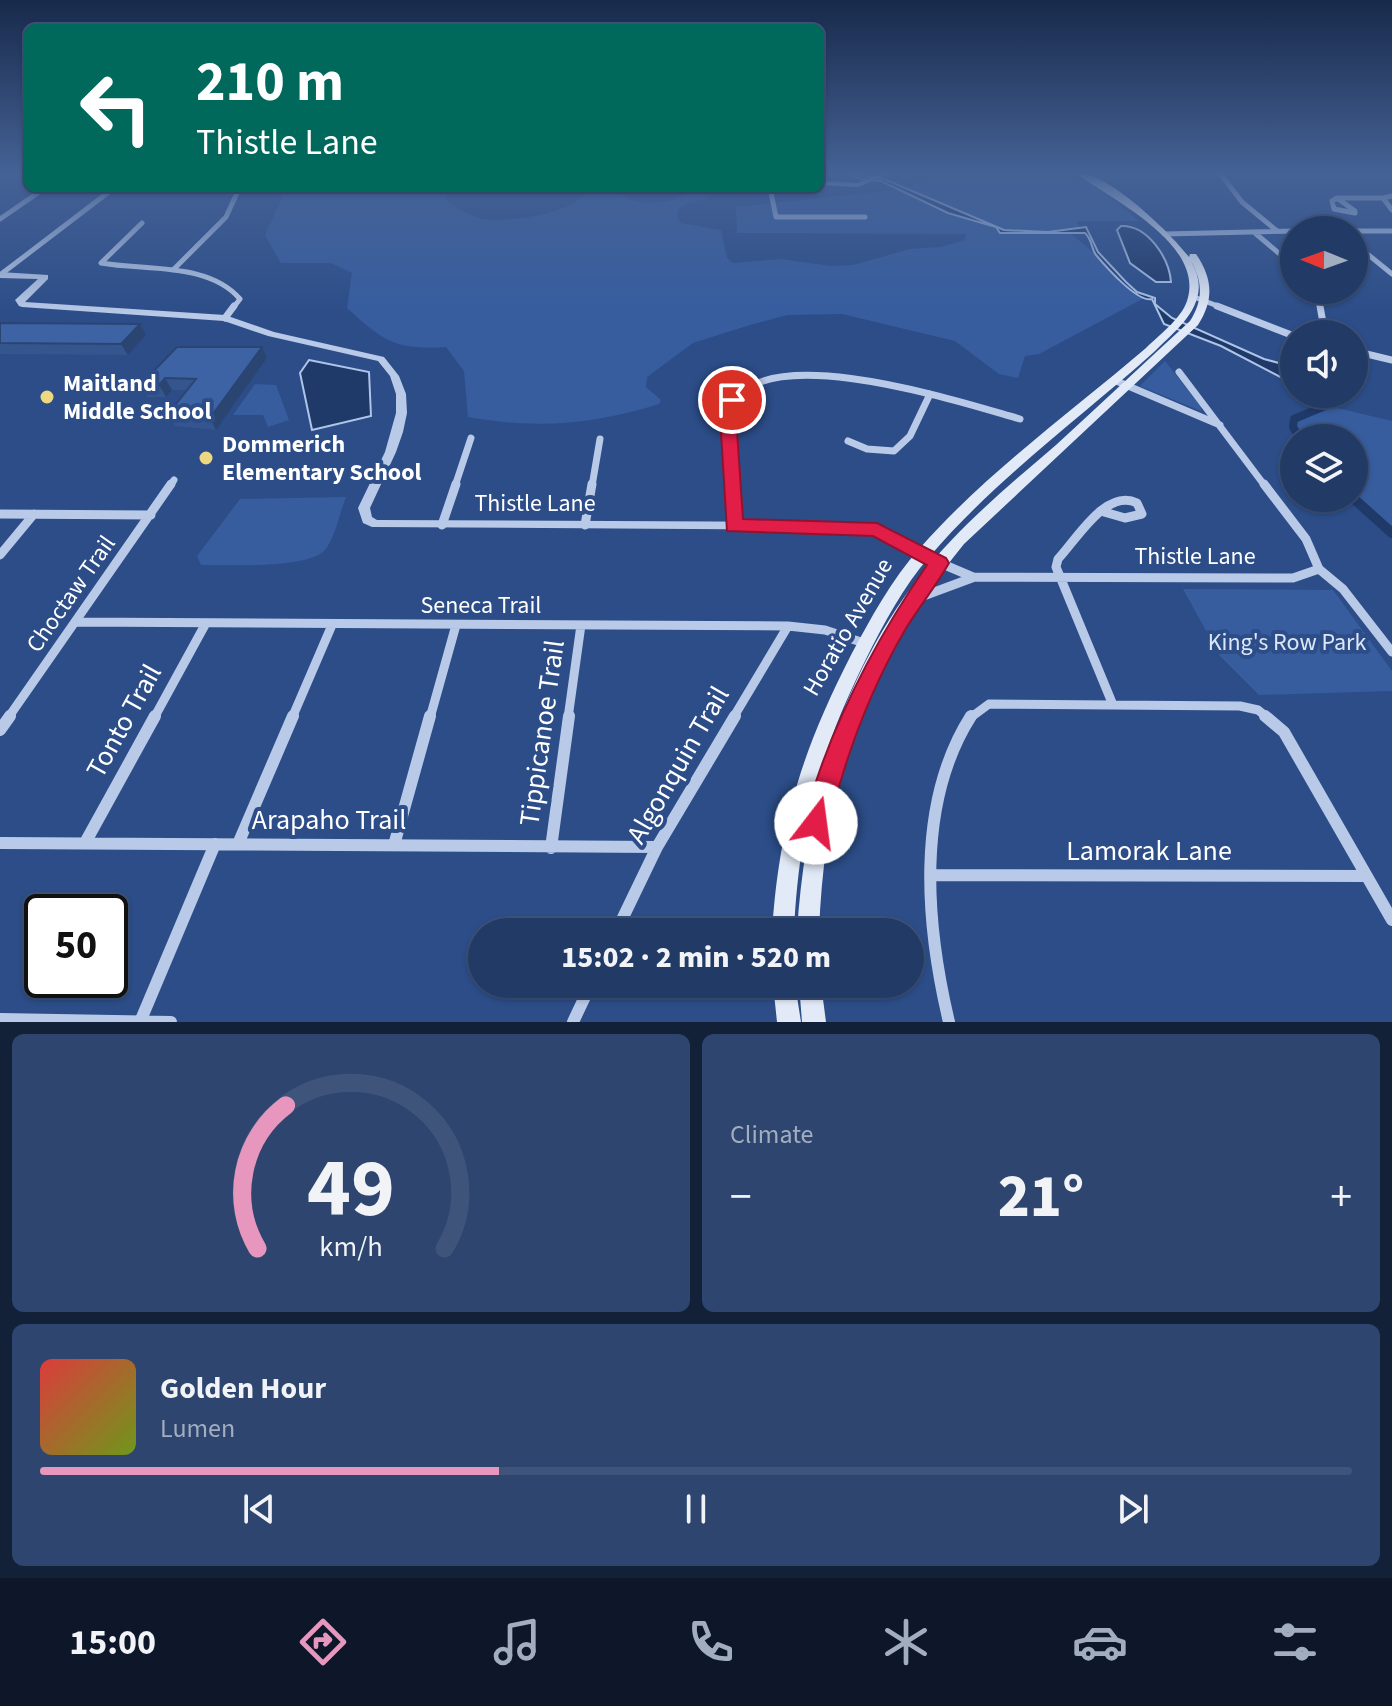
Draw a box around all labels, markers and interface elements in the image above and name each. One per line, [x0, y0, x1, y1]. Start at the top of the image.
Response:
text: 210 m [196, 43, 344, 122]
icon: left [64, 56, 168, 160]
text: Thistle Lane [196, 117, 378, 168]
north arrow [1280, 216, 1368, 304]
map controls [1280, 216, 1368, 512]
button: sound [1280, 320, 1368, 408]
place label: Maitland Middle School [63, 366, 211, 429]
pin [698, 366, 766, 434]
icon: arrive [710, 378, 754, 422]
marker: Maitland Middle School [38, 388, 56, 406]
button: layers [1280, 424, 1368, 512]
place label: Dommerich Elementary School [222, 427, 421, 490]
marker: Dommerich Elementary School [197, 449, 215, 467]
street label: Thistle Lane [474, 486, 596, 521]
street label: Choctaw Trail [18, 528, 124, 660]
street label: Thistle Lane [1134, 539, 1256, 574]
street label: Horatio Avenue [794, 552, 902, 702]
street label: Seneca Trail [421, 588, 541, 623]
park label: King's Row Park [1208, 625, 1366, 660]
street label: Tippicanoe Trail [509, 637, 575, 829]
street label: Tonto Trail [76, 657, 172, 785]
street label: Algonquin Trail [617, 679, 739, 851]
position arrow [774, 781, 858, 865]
street label: Arapaho Trail [252, 800, 406, 840]
street label: Lamorak Lane [1066, 831, 1232, 871]
speed limit sign: 50 [24, 894, 128, 998]
text: 15:02 · 2 min · 520 m [561, 936, 831, 979]
text: Climate [730, 1116, 814, 1153]
text: 49 [307, 1130, 395, 1248]
text: 21° [998, 1155, 1084, 1240]
text: − [730, 1166, 752, 1229]
text: + [1330, 1166, 1352, 1229]
text: km/h [319, 1227, 383, 1267]
text: Golden Hour [160, 1367, 326, 1410]
text: Lumen [160, 1410, 235, 1447]
icon: previous [237, 1487, 281, 1531]
icon: pause [674, 1487, 718, 1531]
icon: next [1111, 1487, 1155, 1531]
icon: directions [295, 1614, 351, 1670]
icon: music [489, 1614, 545, 1670]
icon: phone [683, 1614, 739, 1670]
icon: climate [878, 1614, 934, 1670]
icon: car [1072, 1614, 1128, 1670]
icon: filters [1267, 1614, 1323, 1670]
text: 15:00 [69, 1617, 156, 1668]

